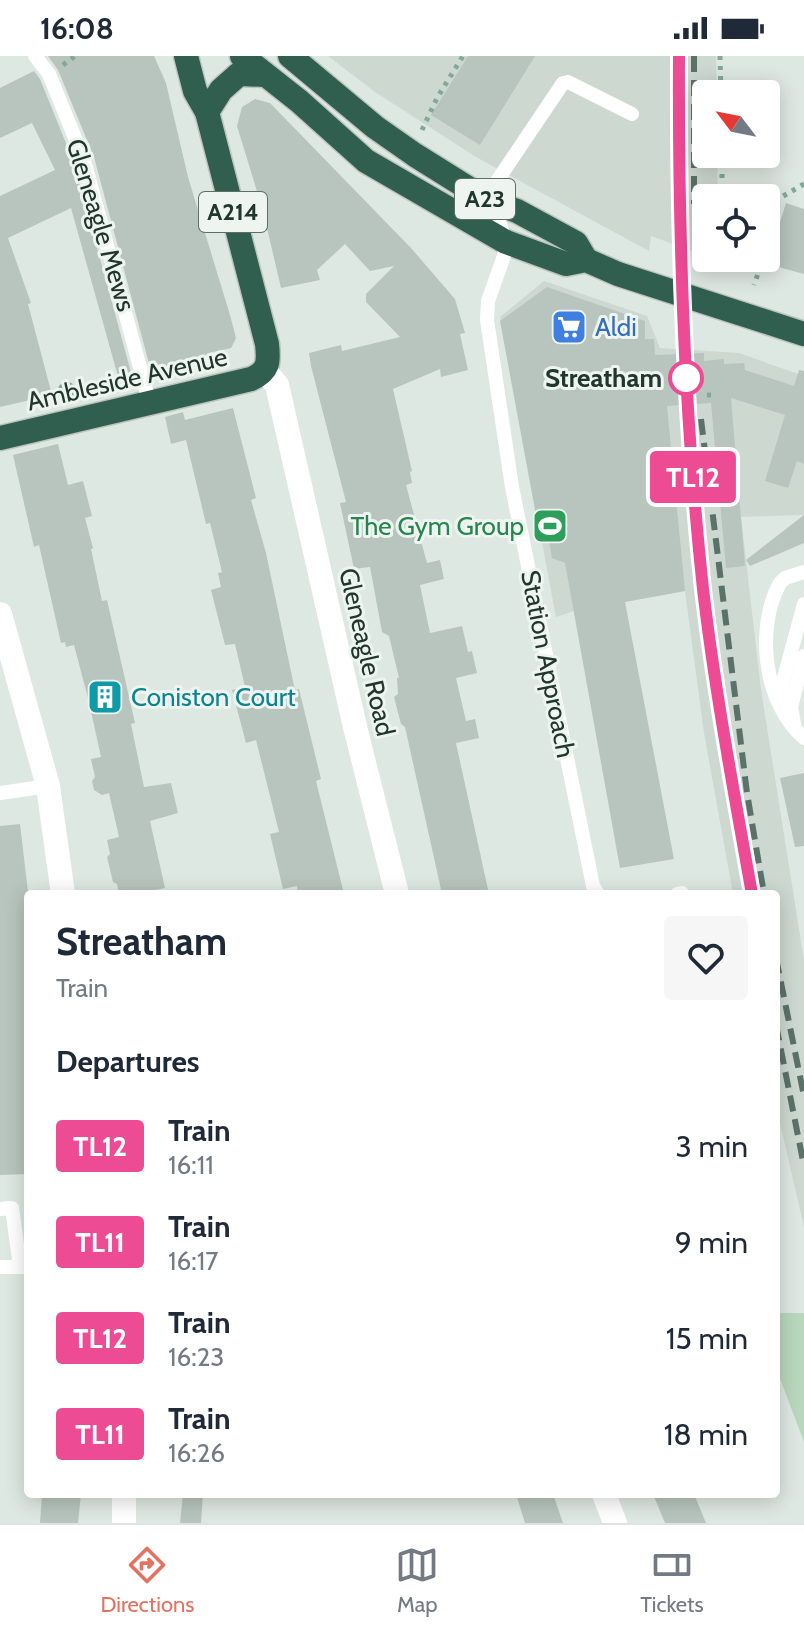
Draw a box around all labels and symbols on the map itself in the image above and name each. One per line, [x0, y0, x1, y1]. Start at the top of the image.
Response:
north arrow [692, 80, 780, 168]
street label: Gleneagle Mews [60, 135, 143, 315]
road number: A23 [455, 179, 515, 219]
road number: A214 [199, 192, 267, 232]
supermarket icon: Aldi [550, 308, 588, 346]
place label: Aldi [595, 311, 637, 343]
street label: Ambleside Avenue [24, 340, 230, 418]
marker: Streatham [669, 361, 703, 395]
place label: Streatham [545, 362, 662, 394]
line badge: TL12 [637, 451, 749, 503]
sports icon: The Gym Group [531, 507, 569, 545]
place label: The Gym Group [351, 510, 524, 542]
street label: Gleneagle Road [332, 565, 402, 739]
street label: Station Approach [514, 568, 582, 760]
building icon: Coniston Court [86, 678, 124, 716]
place label: Coniston Court [131, 681, 296, 713]

